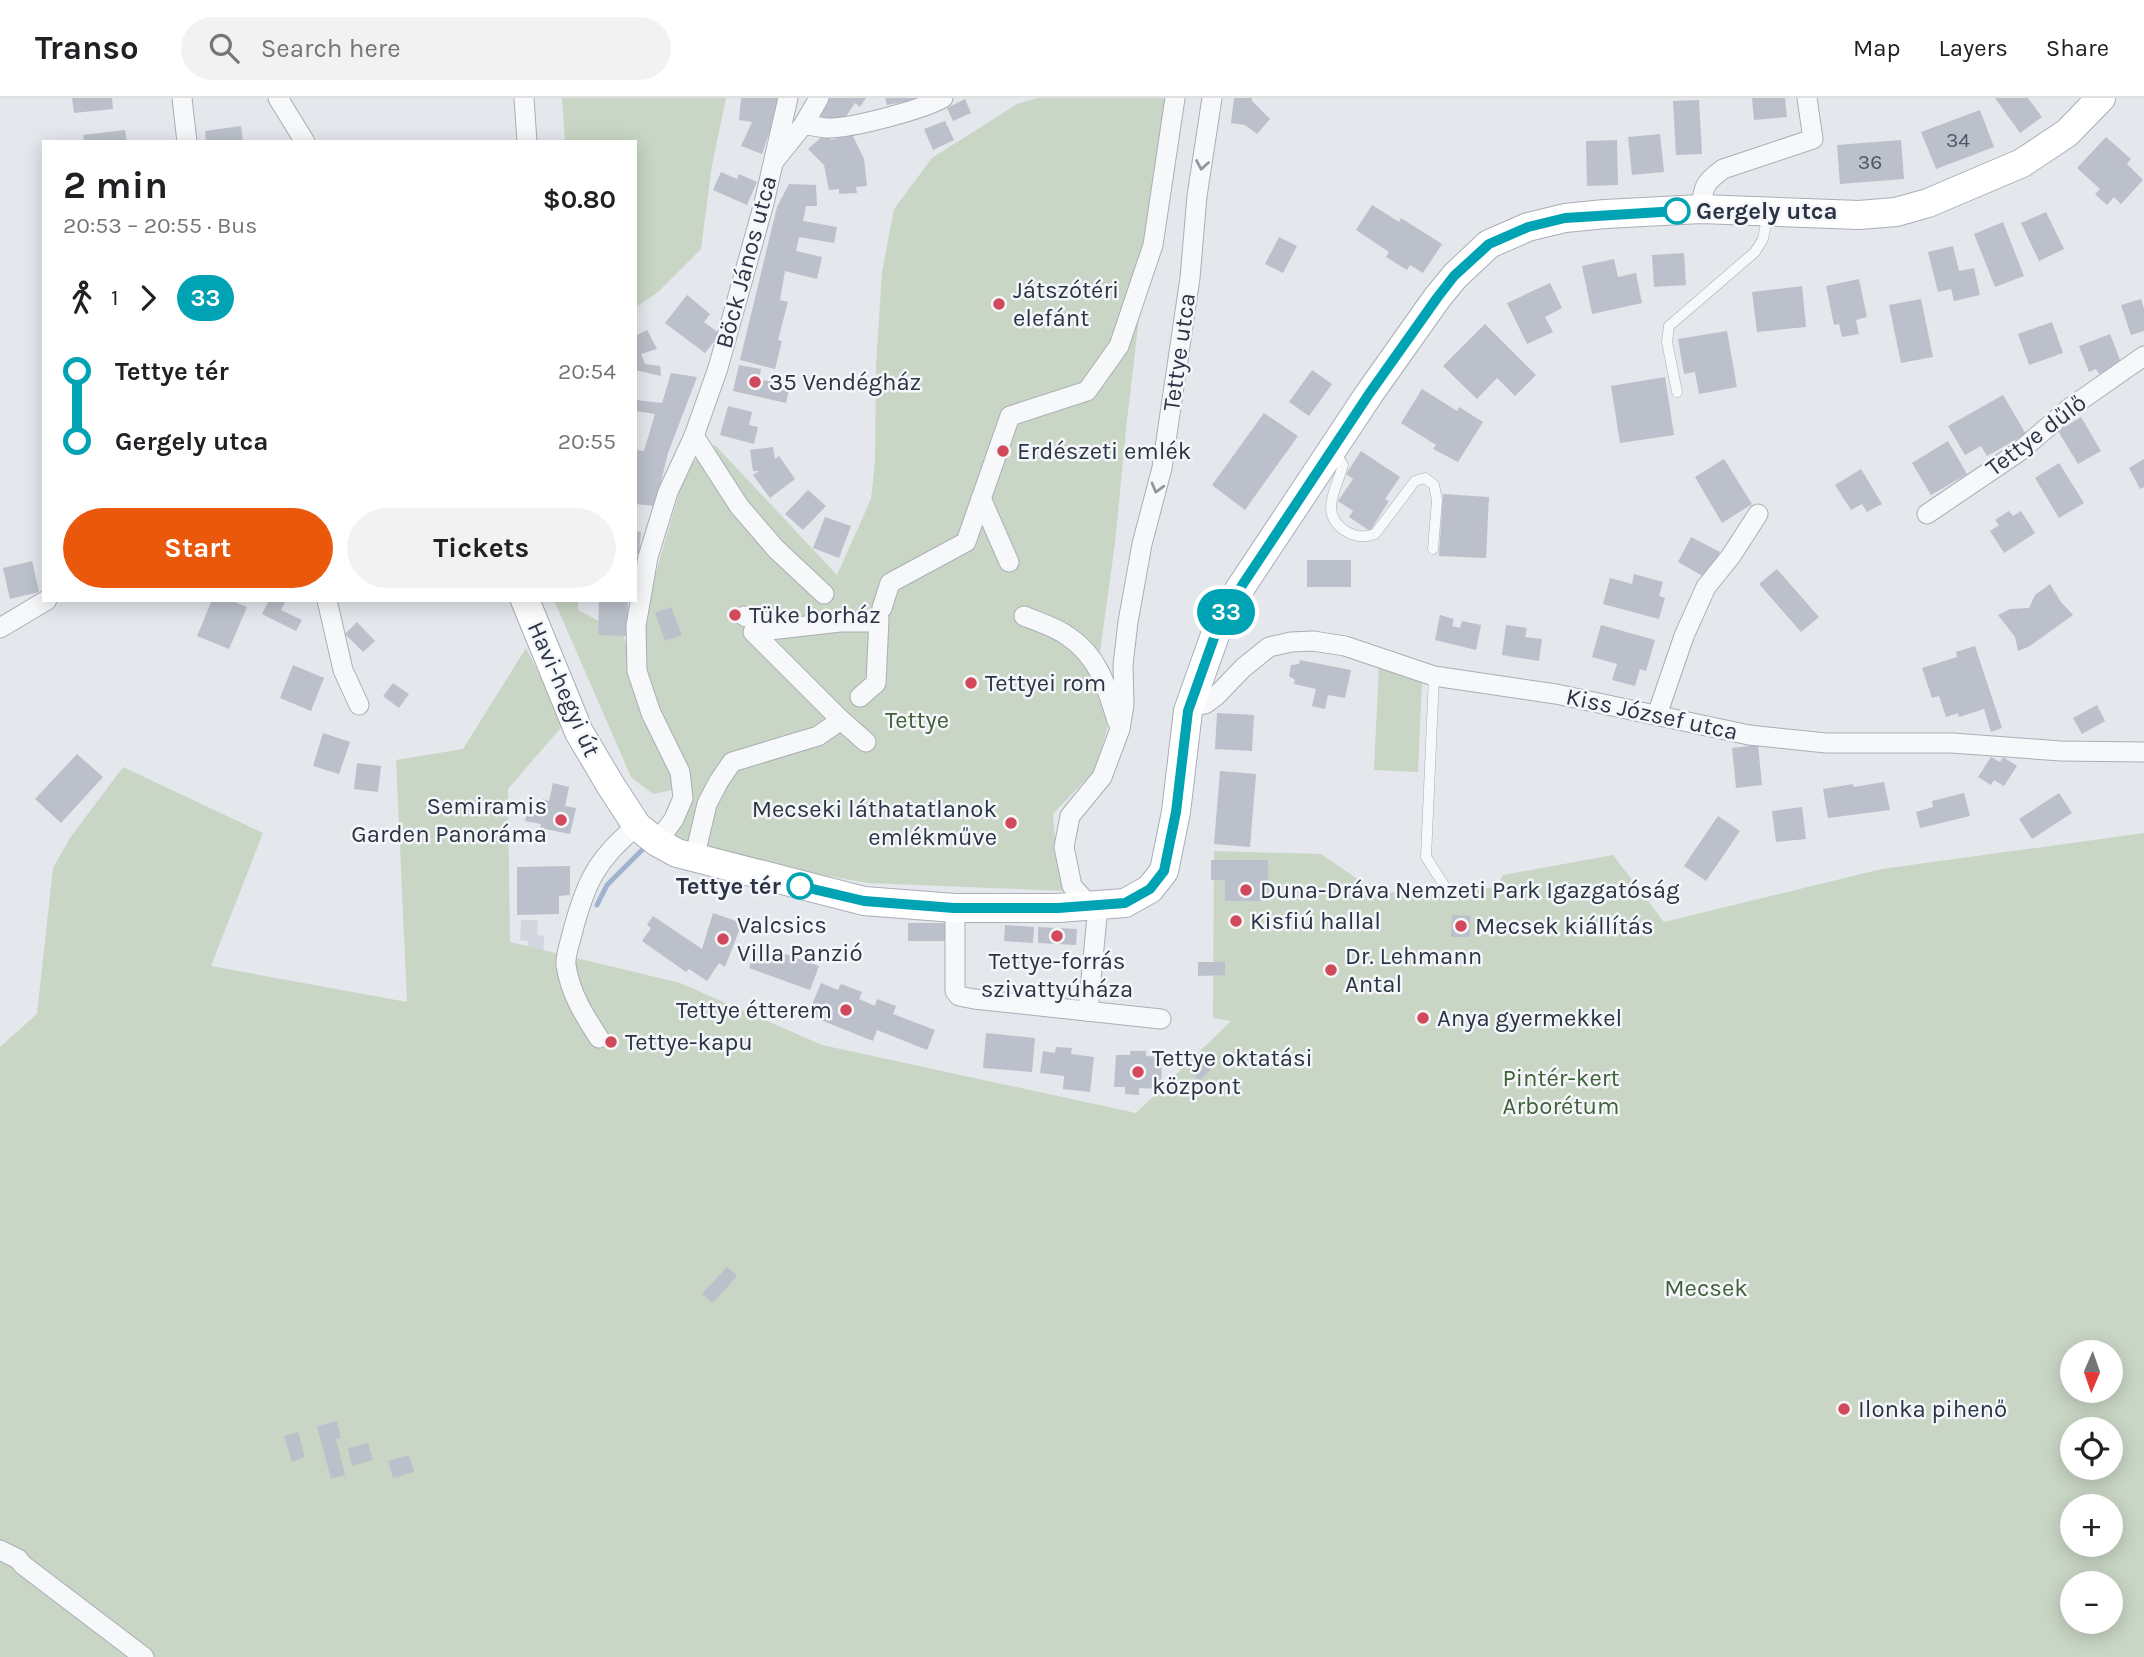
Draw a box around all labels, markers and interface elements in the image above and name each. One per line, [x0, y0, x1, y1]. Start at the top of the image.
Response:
search box [181, 17, 671, 80]
text: Transo [35, 29, 139, 67]
icon: search [205, 29, 243, 67]
text: Search here [261, 33, 401, 64]
text: Map [1853, 34, 1901, 62]
text: Layers [1939, 34, 2008, 62]
text: Share [2046, 34, 2109, 62]
house number: 34 [1946, 128, 1970, 152]
house number: 36 [1858, 150, 1882, 174]
one-way arrow [1195, 160, 1210, 171]
text: 2 min [63, 163, 168, 208]
street label: Böck János utca [709, 173, 783, 351]
text: $0.80 [543, 184, 616, 215]
place label: Gergely utca [1696, 197, 1838, 225]
marker: Gergely utca [1664, 198, 1690, 224]
text: 20:53 – 20:55 · Bus [63, 212, 257, 239]
place label: Játszótéri elefánt [1013, 276, 1119, 332]
icon: walk [63, 279, 101, 317]
icon: forward [129, 279, 167, 317]
text: 1 [111, 284, 119, 311]
text: 33 [191, 284, 220, 312]
street label: Tettye utca [1157, 291, 1201, 413]
marker: Játszótéri elefánt [991, 296, 1007, 312]
text: Tettye tér [115, 356, 229, 387]
text: 20:54 [558, 358, 616, 385]
place label: 35 Vendégház [769, 368, 921, 396]
marker: 35 Vendégház [747, 374, 763, 390]
street label: Tettye dűlő [1980, 388, 2092, 482]
text: Gergely utca [115, 426, 268, 457]
text: 20:55 [558, 428, 616, 455]
place label: Erdészeti emlék [1017, 437, 1191, 465]
marker: Erdészeti emlék [995, 443, 1011, 459]
one-way arrow [1151, 481, 1165, 493]
button: Start [63, 508, 333, 588]
button: Tickets [347, 508, 616, 588]
line badge: 33 [1194, 589, 1258, 635]
text: 33 [1211, 598, 1241, 626]
place label: Tüke borház [749, 601, 881, 629]
marker: Tüke borház [727, 607, 743, 623]
street label: Havi-hegyi út [522, 617, 606, 761]
place label: Tettyei rom [985, 669, 1106, 697]
marker: Tettyei rom [963, 675, 979, 691]
street label: Kiss József utca [1564, 682, 1740, 746]
park label: Tettye [885, 706, 949, 734]
place label: Semiramis Garden Panoráma [351, 792, 547, 848]
place label: Mecseki láthatatlanok emlékműve [752, 795, 997, 851]
marker: Semiramis Garden Panoráma [553, 812, 569, 828]
marker: Mecseki láthatatlanok emlékműve [1003, 815, 1019, 831]
place label: Tettye tér [676, 872, 782, 900]
marker: Tettye tér [787, 873, 813, 899]
place label: Duna-Dráva Nemzeti Park Igazgatóság [1260, 876, 1680, 904]
marker: Duna-Dráva Nemzeti Park Igazgatóság [1238, 882, 1254, 898]
place label: Kisfiú hallal [1250, 907, 1381, 935]
place label: Valcsics Villa Panzió [737, 911, 863, 967]
place label: Mecsek kiállítás [1475, 912, 1654, 940]
marker: Kisfiú hallal [1228, 913, 1244, 929]
marker: Mecsek kiállítás [1453, 918, 1469, 934]
marker: Tettye-forrás szivattyúháza [1049, 928, 1065, 944]
marker: Valcsics Villa Panzió [715, 931, 731, 947]
place label: Dr. Lehmann Antal [1345, 942, 1482, 998]
place label: Tettye-forrás szivattyúháza [981, 947, 1133, 1003]
marker: Dr. Lehmann Antal [1323, 962, 1339, 978]
place label: Tettye étterem [676, 996, 832, 1024]
marker: Tettye étterem [838, 1002, 854, 1018]
place label: Anya gyermekkel [1437, 1004, 1622, 1032]
marker: Anya gyermekkel [1415, 1010, 1431, 1026]
place label: Tettye-kapu [625, 1028, 753, 1056]
marker: Tettye-kapu [603, 1034, 619, 1050]
place label: Tettye oktatási központ [1152, 1044, 1313, 1100]
marker: Tettye oktatási központ [1130, 1064, 1146, 1080]
park label: Pintér-kert Arborétum [1503, 1064, 1619, 1120]
park label: Mecsek [1664, 1274, 1748, 1302]
north arrow [2060, 1340, 2123, 1404]
map controls [2060, 1340, 2123, 1634]
place label: Ilonka pihenő [1858, 1395, 2007, 1423]
marker: Ilonka pihenő [1836, 1401, 1852, 1417]
button: locate [2060, 1417, 2123, 1480]
button: + [2060, 1494, 2123, 1557]
button: − [2060, 1571, 2123, 1634]

